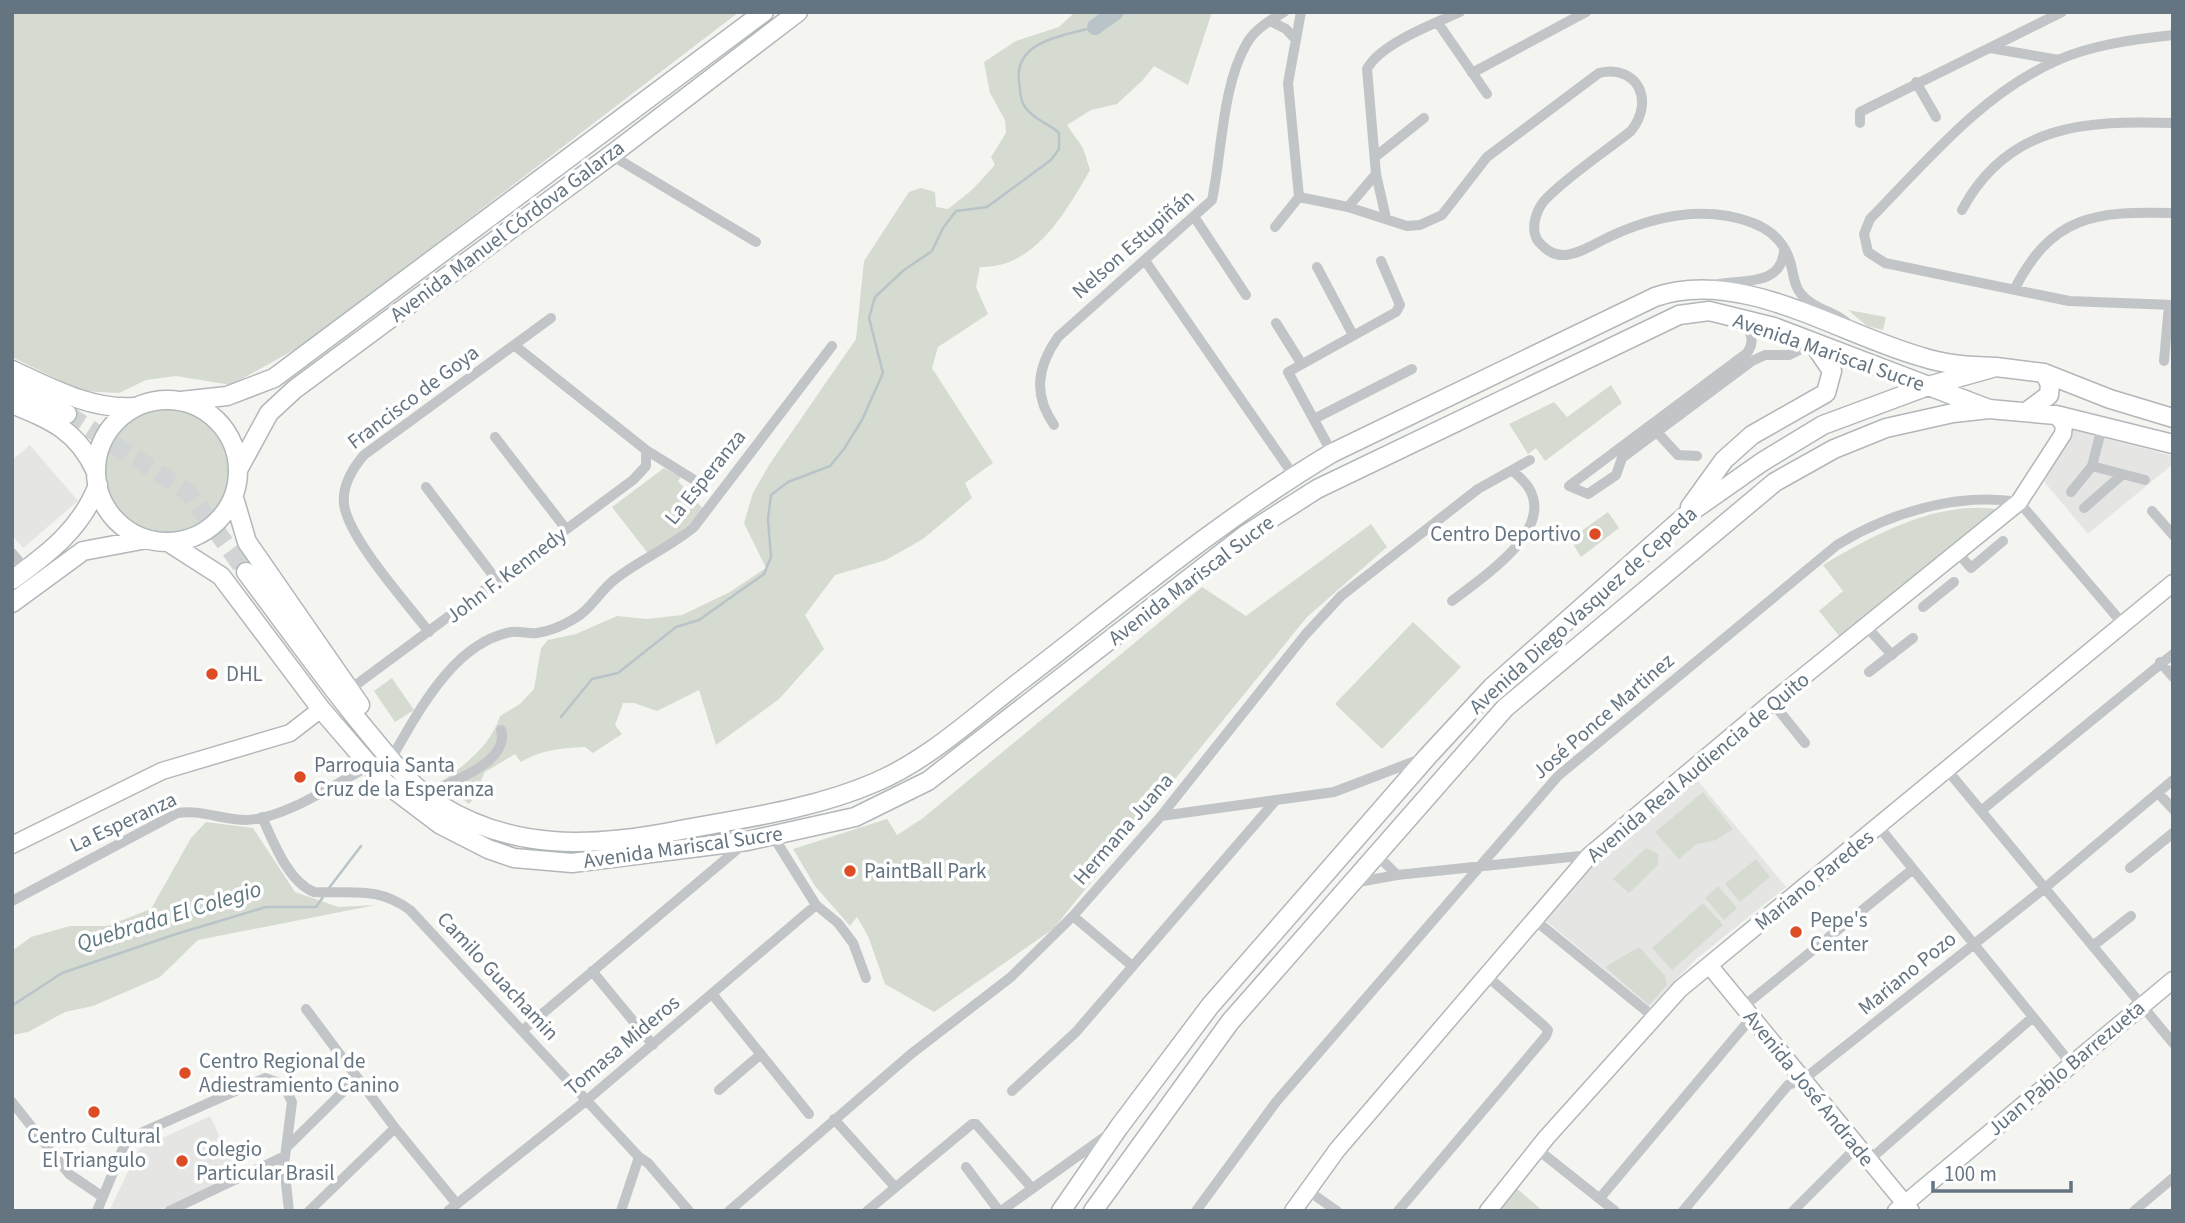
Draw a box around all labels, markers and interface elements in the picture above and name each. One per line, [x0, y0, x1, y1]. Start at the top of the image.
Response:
street label: Avenida Manuel Córdova Galarza [384, 133, 630, 329]
street label: Nelson Estupiñán [1065, 182, 1201, 306]
street label: Avenida Mariscal Sucre [1729, 305, 1929, 399]
street label: Francisco de Goya [341, 338, 485, 456]
street label: La Esperanza [657, 423, 753, 531]
street label: Avenida Diego Vasquez de Cepeda [1462, 499, 1704, 721]
street label: Avenida Mariscal Sucre [1102, 508, 1280, 652]
place label: Centro Deportivo [1430, 519, 1581, 549]
street label: John F. Kennedy [439, 520, 573, 630]
marker: Centro Deportivo [1587, 526, 1603, 542]
street label: José Ponce Martinez [1526, 646, 1680, 786]
place label: DHL [226, 659, 263, 689]
street label: Avenida Real Audiencia de Quito [1580, 665, 1816, 869]
marker: DHL [204, 666, 220, 682]
place label: Parroquia Santa Cruz de la Esperanza [314, 750, 494, 804]
street label: Hermana Juana [1066, 766, 1180, 892]
marker: Parroquia Santa Cruz de la Esperanza [292, 769, 308, 785]
street label: La Esperanza [65, 784, 181, 860]
street label: Avenida Mariscal Sucre [581, 818, 785, 876]
street label: Mariano Paredes [1748, 822, 1880, 938]
place label: PaintBall Park [864, 856, 987, 886]
marker: PaintBall Park [842, 863, 858, 879]
water label: Quebrada El Colegio [73, 872, 265, 960]
street label: Camilo Guachamin [430, 905, 566, 1047]
place label: Pepe's Center [1810, 905, 1869, 959]
marker: Pepe's Center [1788, 924, 1804, 940]
street label: Mariano Pozo [1851, 924, 1963, 1022]
street label: Tomasa Mideros [558, 988, 686, 1102]
street label: Juan Pablo Barrezueta [1981, 993, 2151, 1143]
street label: Avenida José Andrade [1737, 1003, 1881, 1173]
place label: Centro Regional de Adiestramiento Canino [199, 1046, 399, 1100]
marker: Centro Regional de Adiestramiento Canino [177, 1065, 193, 1081]
marker: Centro Cultural El Triangulo [86, 1104, 102, 1120]
place label: Centro Cultural El Triangulo [27, 1121, 161, 1175]
place label: Colegio Particular Brasil [196, 1134, 335, 1188]
scale bar [1933, 1150, 2071, 1194]
marker: Colegio Particular Brasil [174, 1153, 190, 1169]
text: 100 m [1944, 1159, 1997, 1189]

